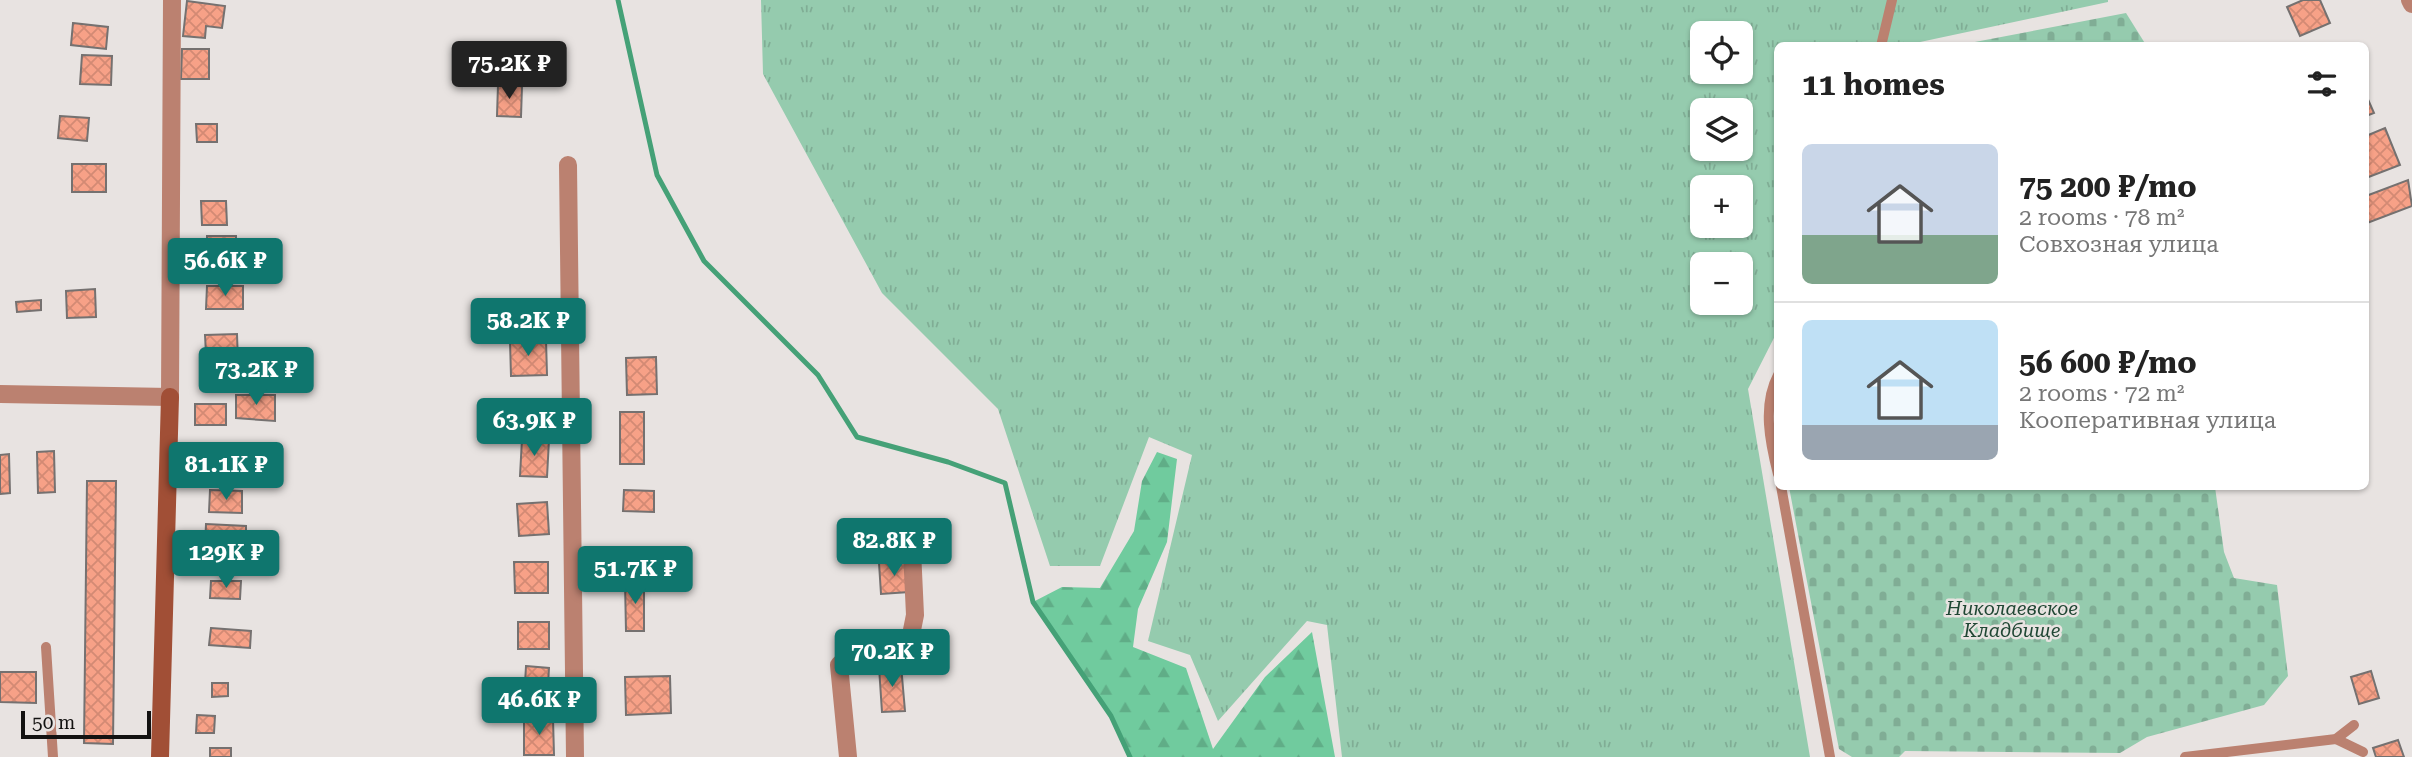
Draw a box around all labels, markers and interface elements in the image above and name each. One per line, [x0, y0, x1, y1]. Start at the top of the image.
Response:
map controls [1690, 21, 1753, 315]
button: locate [1690, 21, 1753, 84]
pin: 75.2K ₽ [444, 42, 574, 101]
text: 75.2K ₽ [468, 50, 550, 77]
icon: filters [2303, 65, 2341, 103]
text: 11 homes [1802, 67, 1945, 102]
button: layers [1690, 98, 1753, 161]
text: 75 200 ₽/mo [2019, 169, 2197, 204]
icon: home [1858, 172, 1942, 256]
button: + [1690, 175, 1753, 238]
text: 2 rooms · 78 m² [2019, 204, 2185, 231]
text: Совхозная улица [2019, 231, 2219, 258]
pin: 56.6K ₽ [160, 238, 290, 298]
text: 56.6K ₽ [184, 247, 266, 274]
button: − [1690, 252, 1753, 315]
pin: 58.2K ₽ [463, 298, 593, 358]
text: 58.2K ₽ [487, 307, 569, 334]
text: 56 600 ₽/mo [2019, 345, 2197, 380]
pin: 73.2K ₽ [191, 348, 321, 407]
icon: home [1858, 348, 1942, 432]
text: 73.2K ₽ [215, 356, 297, 383]
text: 2 rooms · 72 m² [2019, 380, 2185, 407]
pin: 63.9K ₽ [469, 398, 599, 458]
text: 63.9K ₽ [493, 407, 575, 434]
text: Кооперативная улица [2019, 407, 2276, 434]
pin: 81.1K ₽ [161, 442, 291, 502]
text: 81.1K ₽ [185, 451, 267, 478]
pin: 82.8K ₽ [829, 518, 959, 578]
text: 82.8K ₽ [853, 527, 935, 554]
pin: 129K ₽ [169, 530, 283, 590]
text: 129K ₽ [188, 539, 264, 566]
pin: 51.7K ₽ [570, 546, 700, 606]
text: 51.7K ₽ [594, 555, 676, 582]
park label: Николаевское Кладбище [1945, 597, 2078, 642]
pin: 70.2K ₽ [827, 630, 957, 689]
text: 70.2K ₽ [851, 638, 933, 665]
pin: 46.6K ₽ [474, 678, 604, 737]
text: 46.6K ₽ [498, 686, 580, 713]
scale bar [21, 708, 150, 740]
text: 50 m [32, 711, 75, 734]

